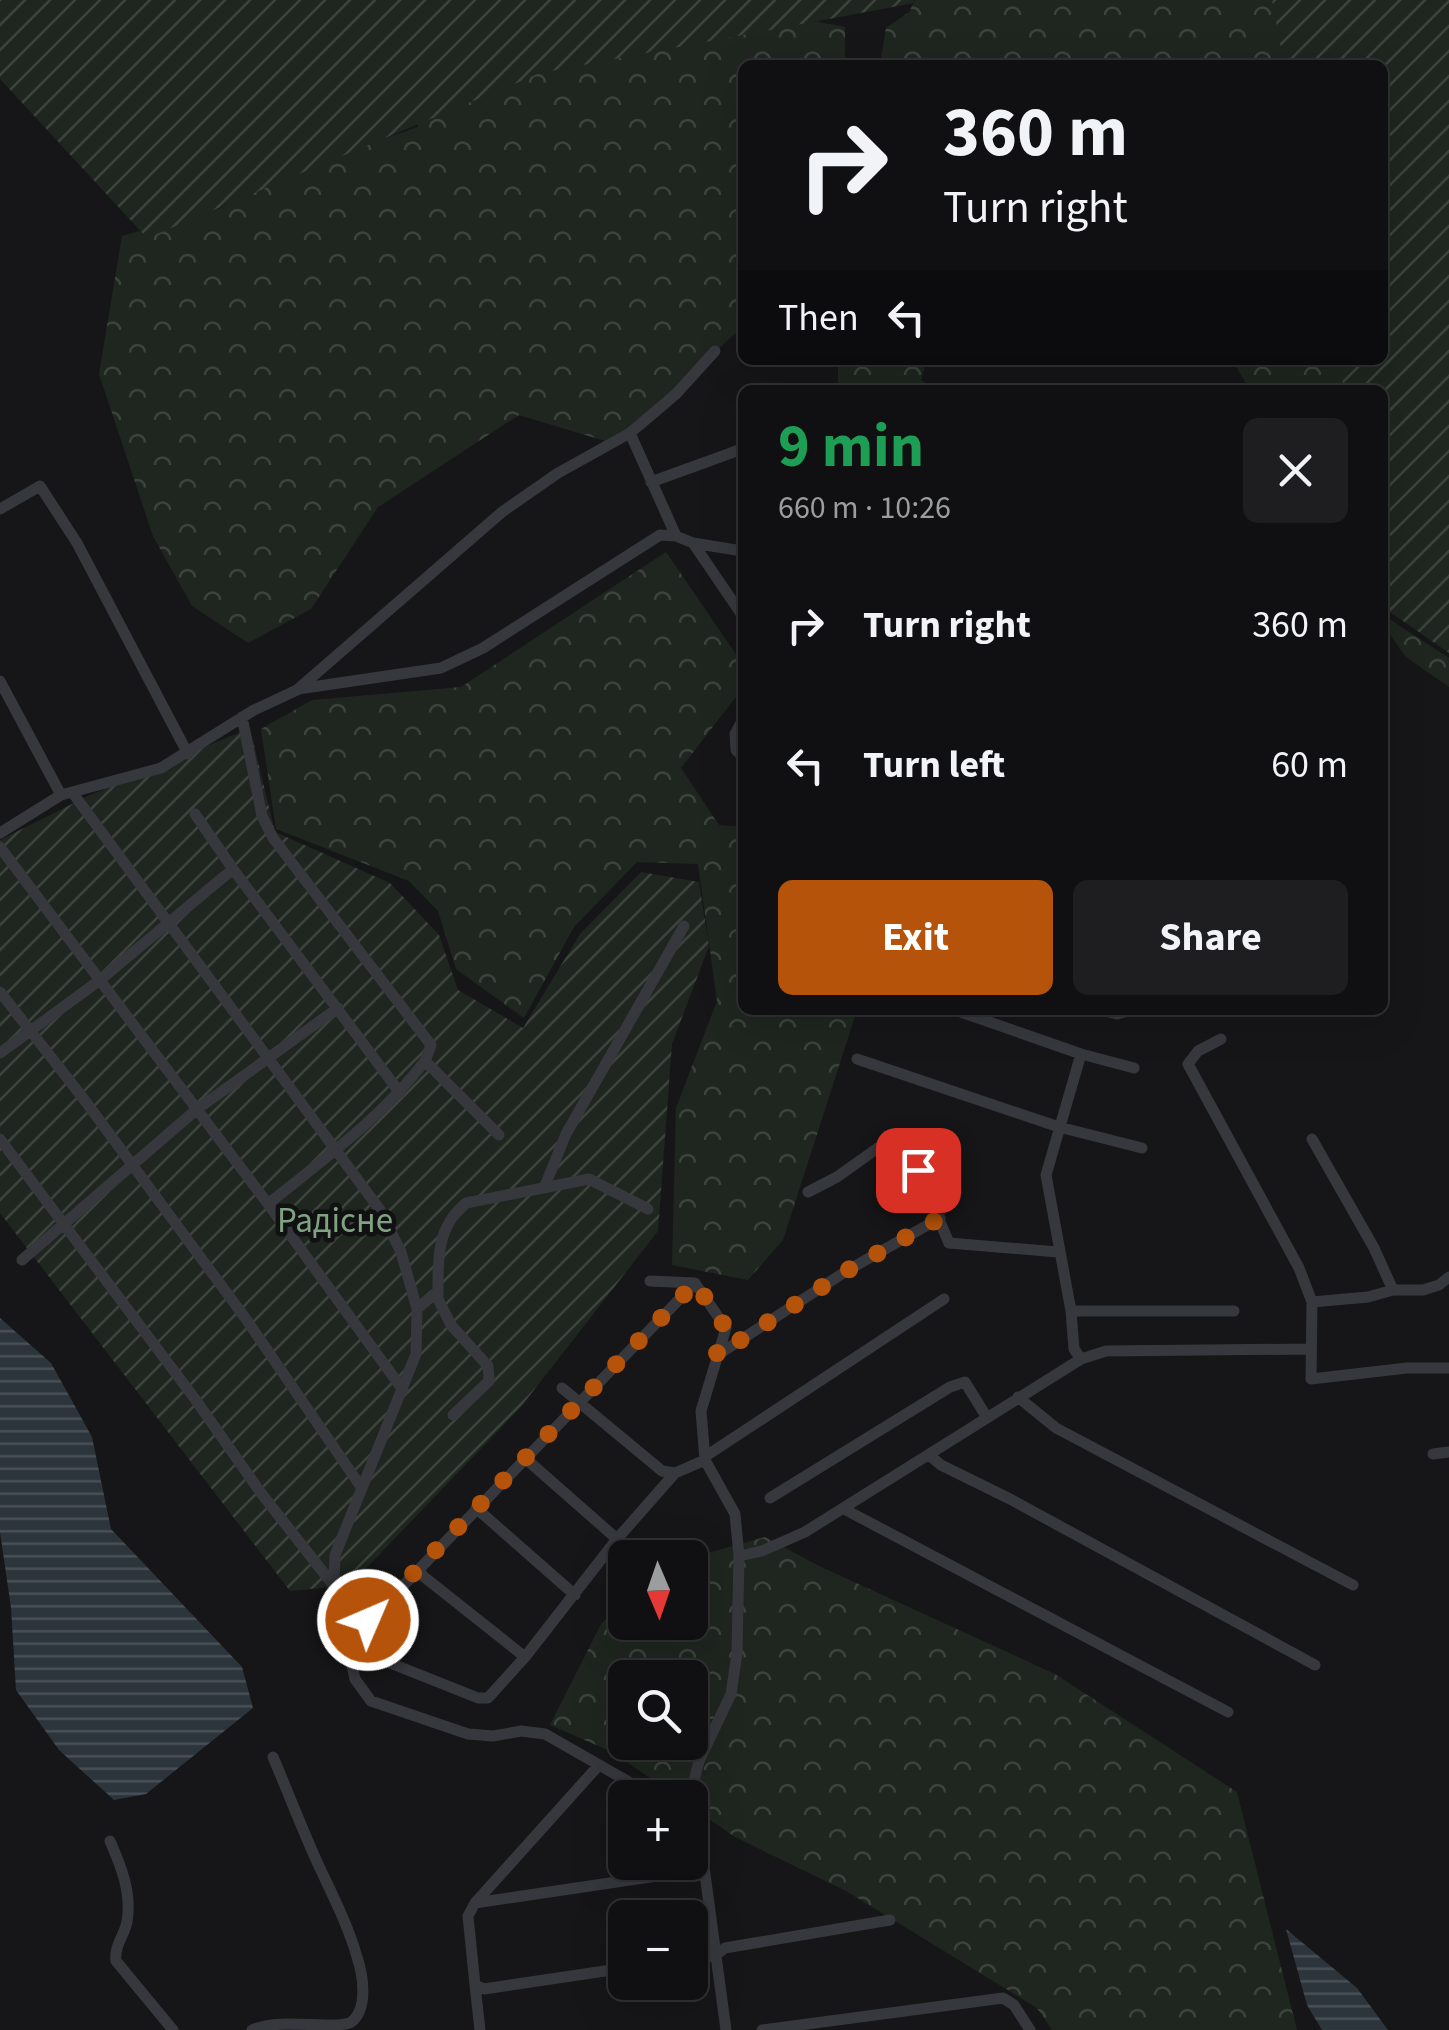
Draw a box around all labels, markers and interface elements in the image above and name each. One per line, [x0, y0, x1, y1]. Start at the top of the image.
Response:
text: 360 m [943, 83, 1128, 183]
icon: right [778, 100, 908, 230]
text: Turn right [943, 176, 1128, 240]
icon: left [879, 290, 934, 345]
text: Then [778, 291, 859, 345]
text: 9 min [778, 405, 924, 490]
button: close [1243, 418, 1348, 523]
text: 660 m · 10:26 [778, 485, 951, 531]
icon: right [778, 598, 833, 653]
text: Turn right [863, 598, 1031, 652]
text: 360 m [1252, 598, 1348, 652]
icon: left [778, 738, 833, 793]
text: Turn left [863, 738, 1005, 792]
text: 60 m [1271, 738, 1348, 792]
button: Exit [778, 880, 1053, 995]
button: Share [1073, 880, 1348, 995]
pin [876, 1128, 961, 1213]
icon: arrive [891, 1143, 946, 1198]
park label: Радісне [277, 1196, 393, 1246]
north arrow [608, 1540, 708, 1640]
map controls [608, 1540, 708, 2000]
position arrow [316, 1568, 420, 1672]
button: search [608, 1660, 708, 1760]
button: + [608, 1780, 708, 1880]
button: − [608, 1900, 708, 2000]

